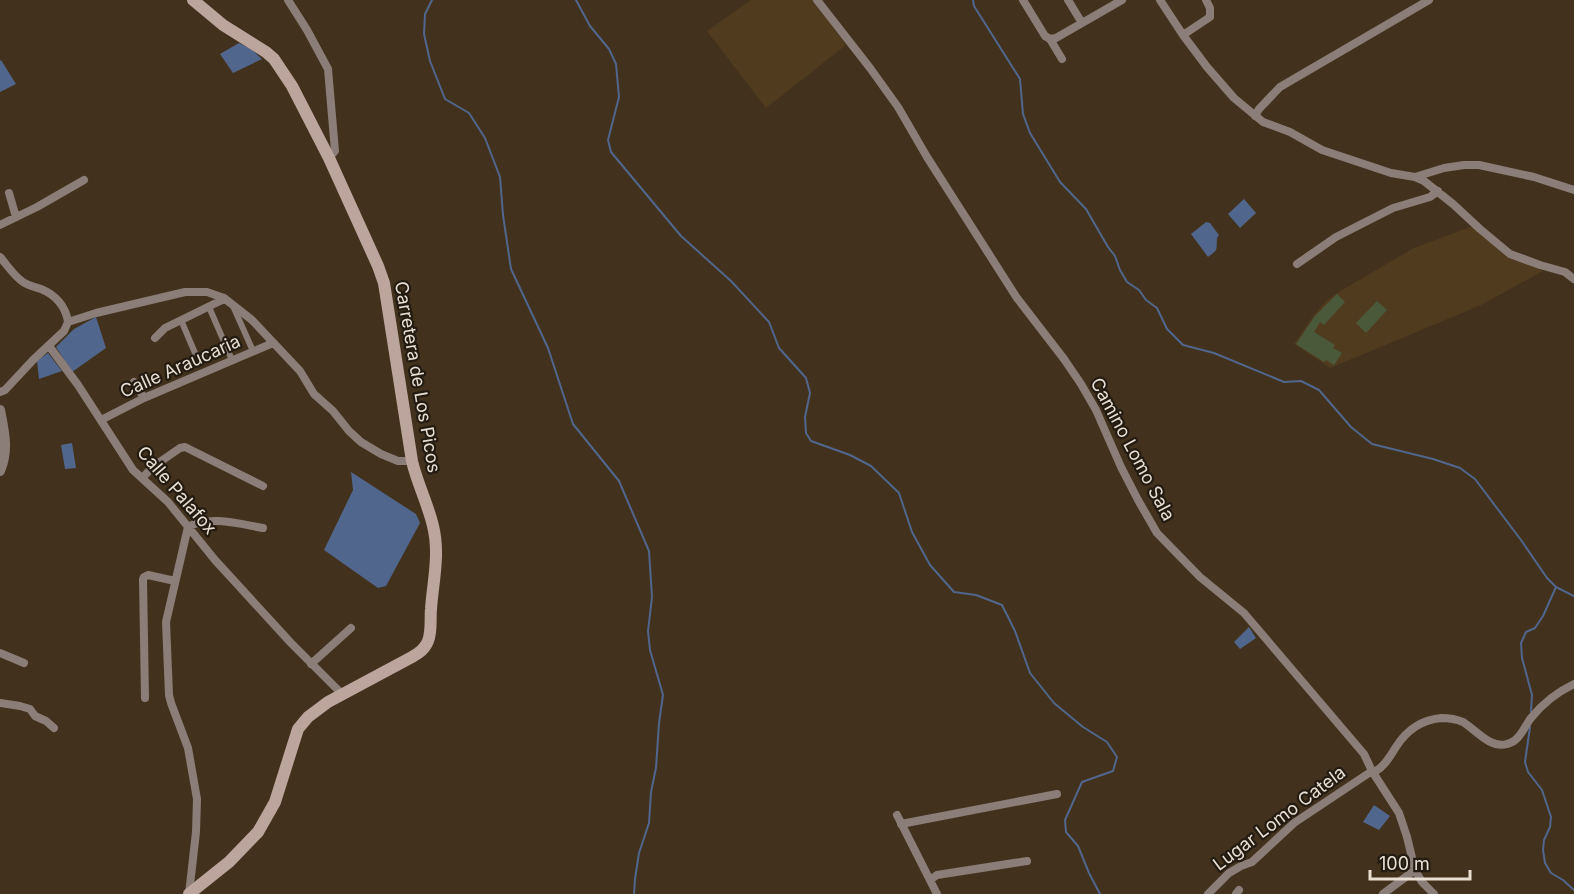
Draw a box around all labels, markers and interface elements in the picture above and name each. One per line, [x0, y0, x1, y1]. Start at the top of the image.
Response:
street label: Carretera de Los Picos [391, 280, 445, 474]
street label: Calle Araucaria [117, 330, 243, 402]
street label: Camino Lomo Sala [1087, 374, 1179, 524]
street label: Calle Palafox [133, 442, 221, 539]
street label: Lugar Lomo Catela [1209, 761, 1349, 875]
scale bar [1370, 843, 1470, 881]
text: 100 m [1379, 853, 1430, 874]

